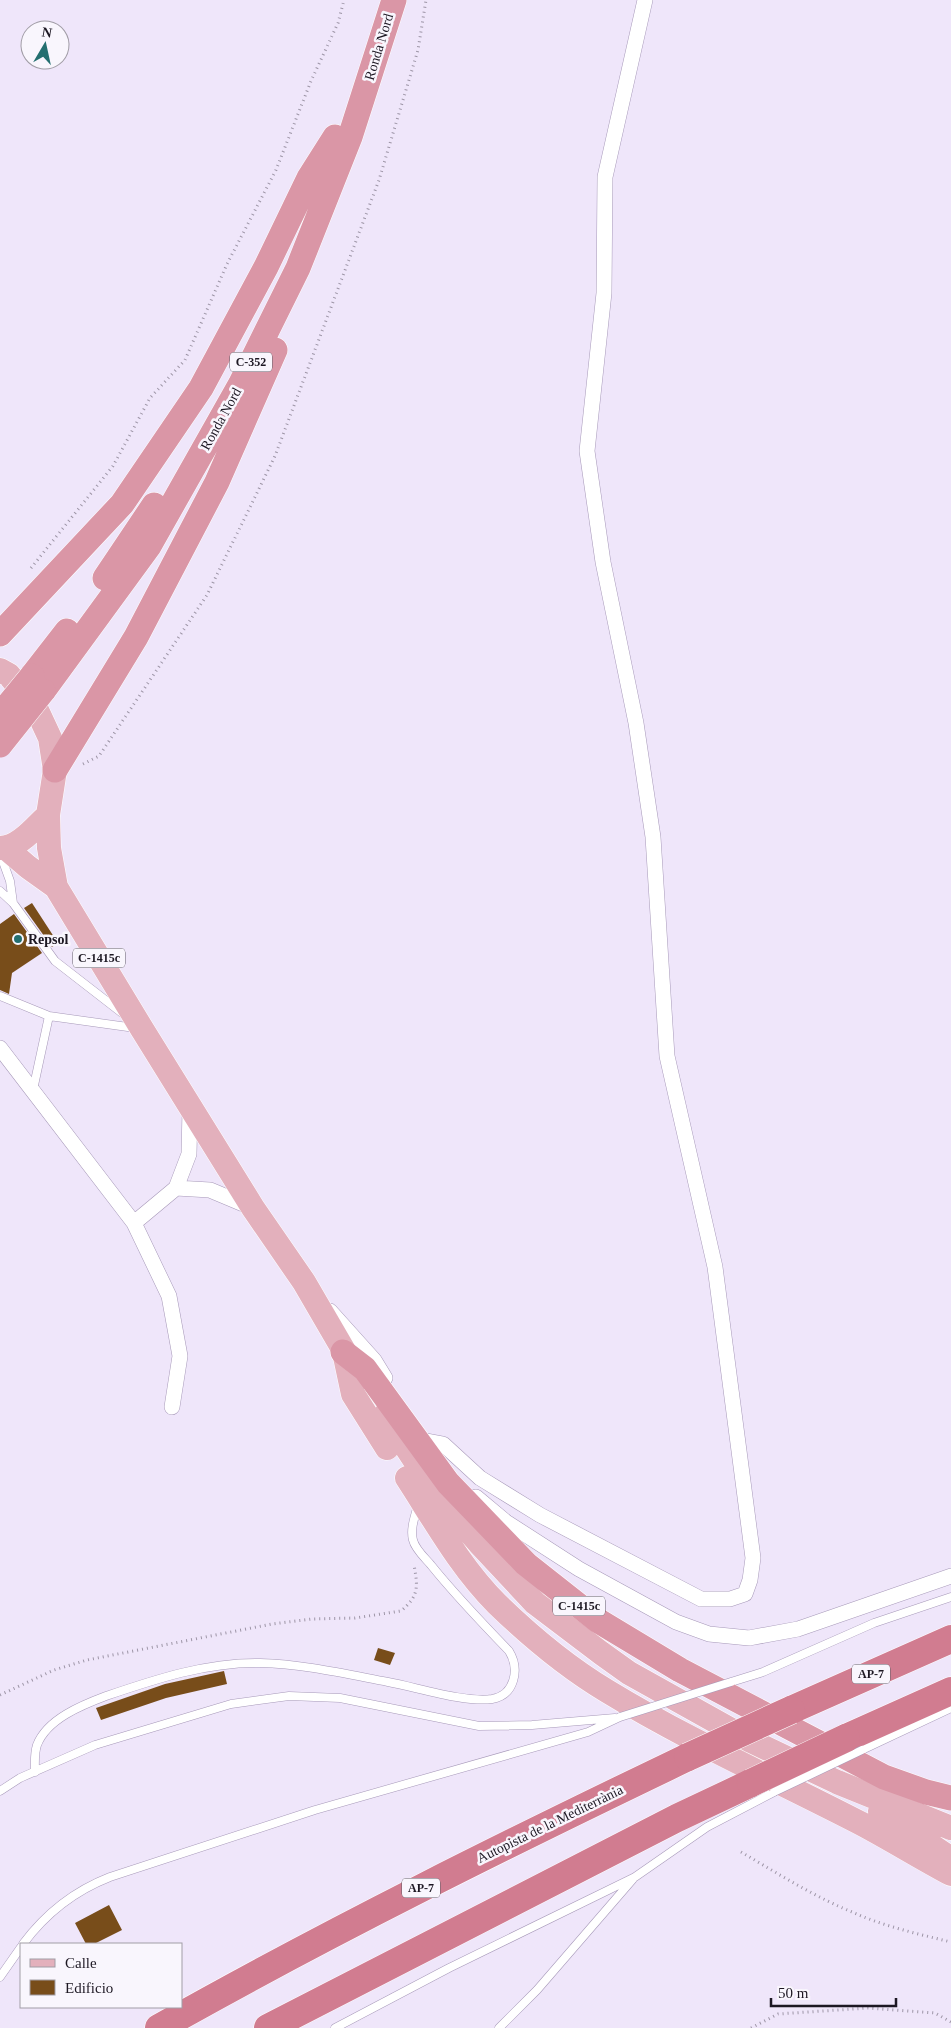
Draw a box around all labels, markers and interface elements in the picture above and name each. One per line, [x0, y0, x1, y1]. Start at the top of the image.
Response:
street label: Ronda Nord [362, 12, 396, 82]
north arrow [20, 20, 70, 70]
text: N [41, 24, 53, 41]
road number: C-352 [230, 352, 272, 372]
street label: Ronda Nord [198, 385, 244, 453]
place label: Repsol [28, 932, 69, 947]
marker: Repsol [12, 933, 24, 945]
road number: C-1415c [73, 948, 125, 968]
road number: C-1415c [553, 1596, 605, 1615]
road number: AP-7 [852, 1665, 890, 1684]
street label: Autopista de la Mediterrània [475, 1782, 626, 1866]
road number: AP-7 [402, 1879, 440, 1898]
legend [20, 1943, 182, 2008]
text: Calle [65, 1955, 97, 1971]
scale bar [771, 1976, 896, 2008]
text: Edificio [65, 1980, 113, 1996]
text: 50 m [778, 1985, 809, 2001]

